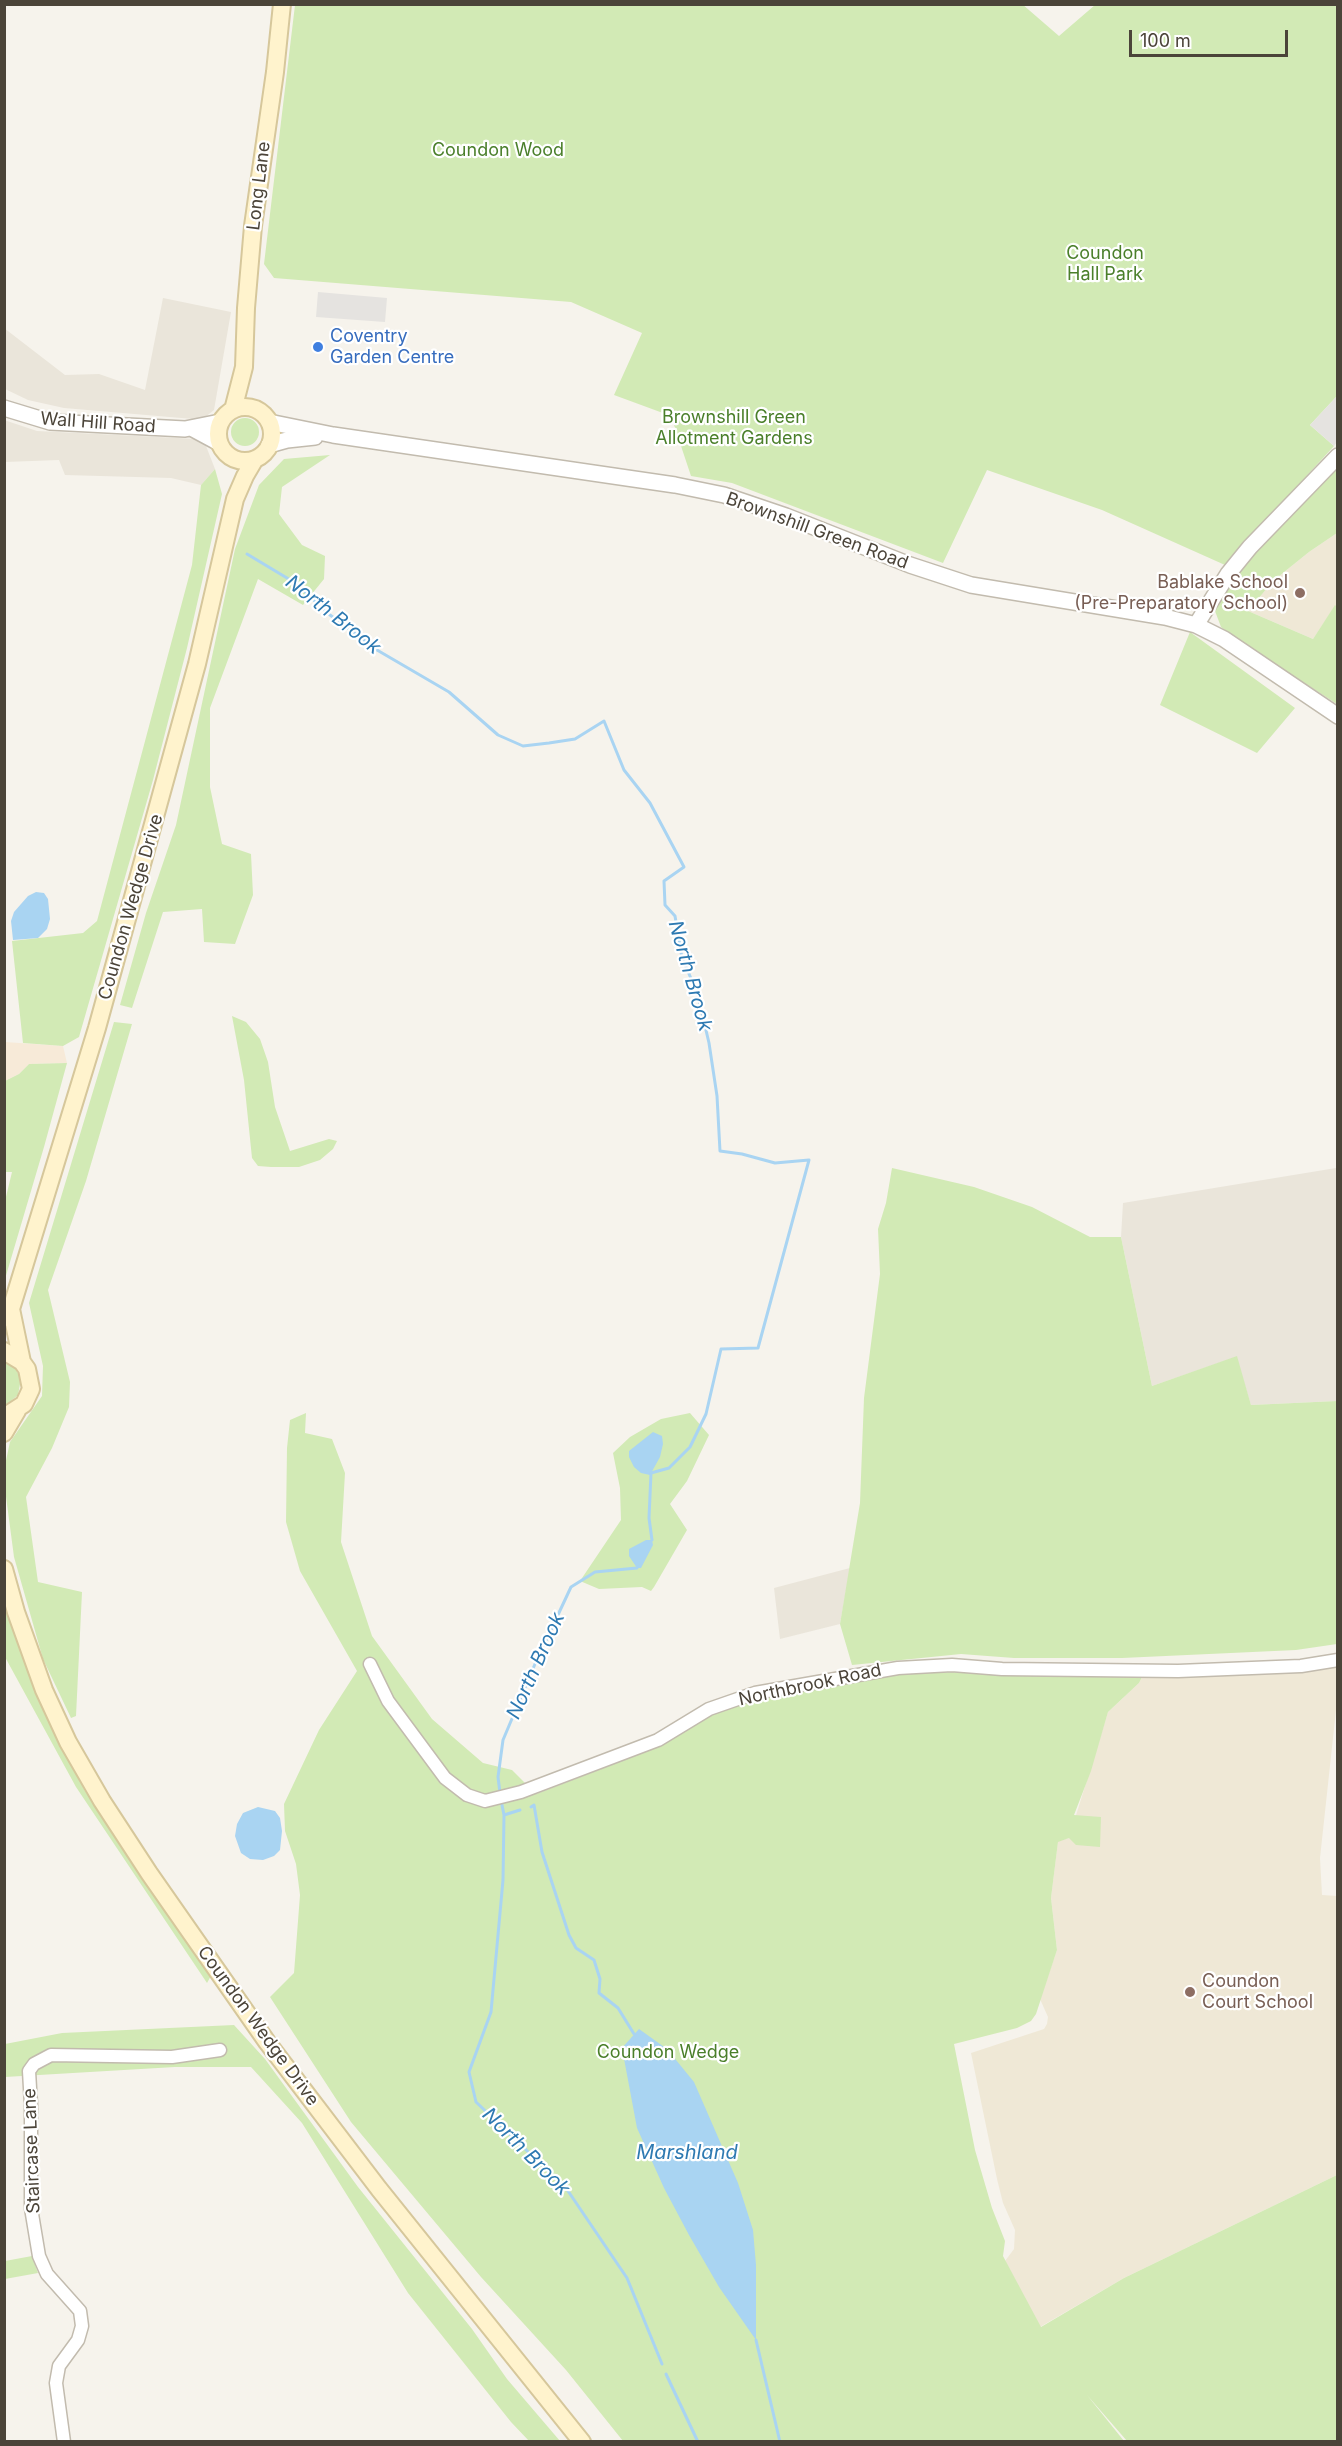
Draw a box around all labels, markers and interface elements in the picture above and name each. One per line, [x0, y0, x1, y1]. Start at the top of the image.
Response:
scale bar [1132, 18, 1291, 56]
text: 100 m [1140, 30, 1191, 51]
street label: Long Lane [243, 140, 275, 232]
park label: Coundon Wood [432, 140, 564, 162]
park label: Coundon Hall Park [1066, 243, 1144, 286]
place label: Coventry Garden Centre [330, 326, 454, 368]
marker: Coventry Garden Centre [311, 340, 325, 354]
park label: Brownshill Green Allotment Gardens [655, 407, 813, 450]
street label: Wall Hill Road [40, 408, 156, 438]
street label: Brownshill Green Road [723, 488, 911, 574]
water label: North Brook [281, 570, 385, 660]
place label: Bablake School (Pre-Preparatory School) [1074, 572, 1288, 614]
marker: Bablake School (Pre-Preparatory School) [1293, 586, 1307, 600]
street label: Coundon Wedge Drive [94, 812, 168, 1002]
water label: North Brook [663, 918, 717, 1034]
water label: North Brook [502, 1609, 570, 1723]
street label: Northbrook Road [737, 1659, 883, 1711]
street label: Coundon Wedge Drive [193, 1942, 323, 2110]
place label: Coundon Court School [1202, 1971, 1313, 2014]
marker: Coundon Court School [1183, 1985, 1197, 1999]
park label: Coundon Wedge [597, 2042, 739, 2064]
street label: Staircase Lane [19, 2088, 45, 2214]
water label: North Brook [477, 2103, 575, 2201]
water label: Marshland [636, 2141, 738, 2165]

